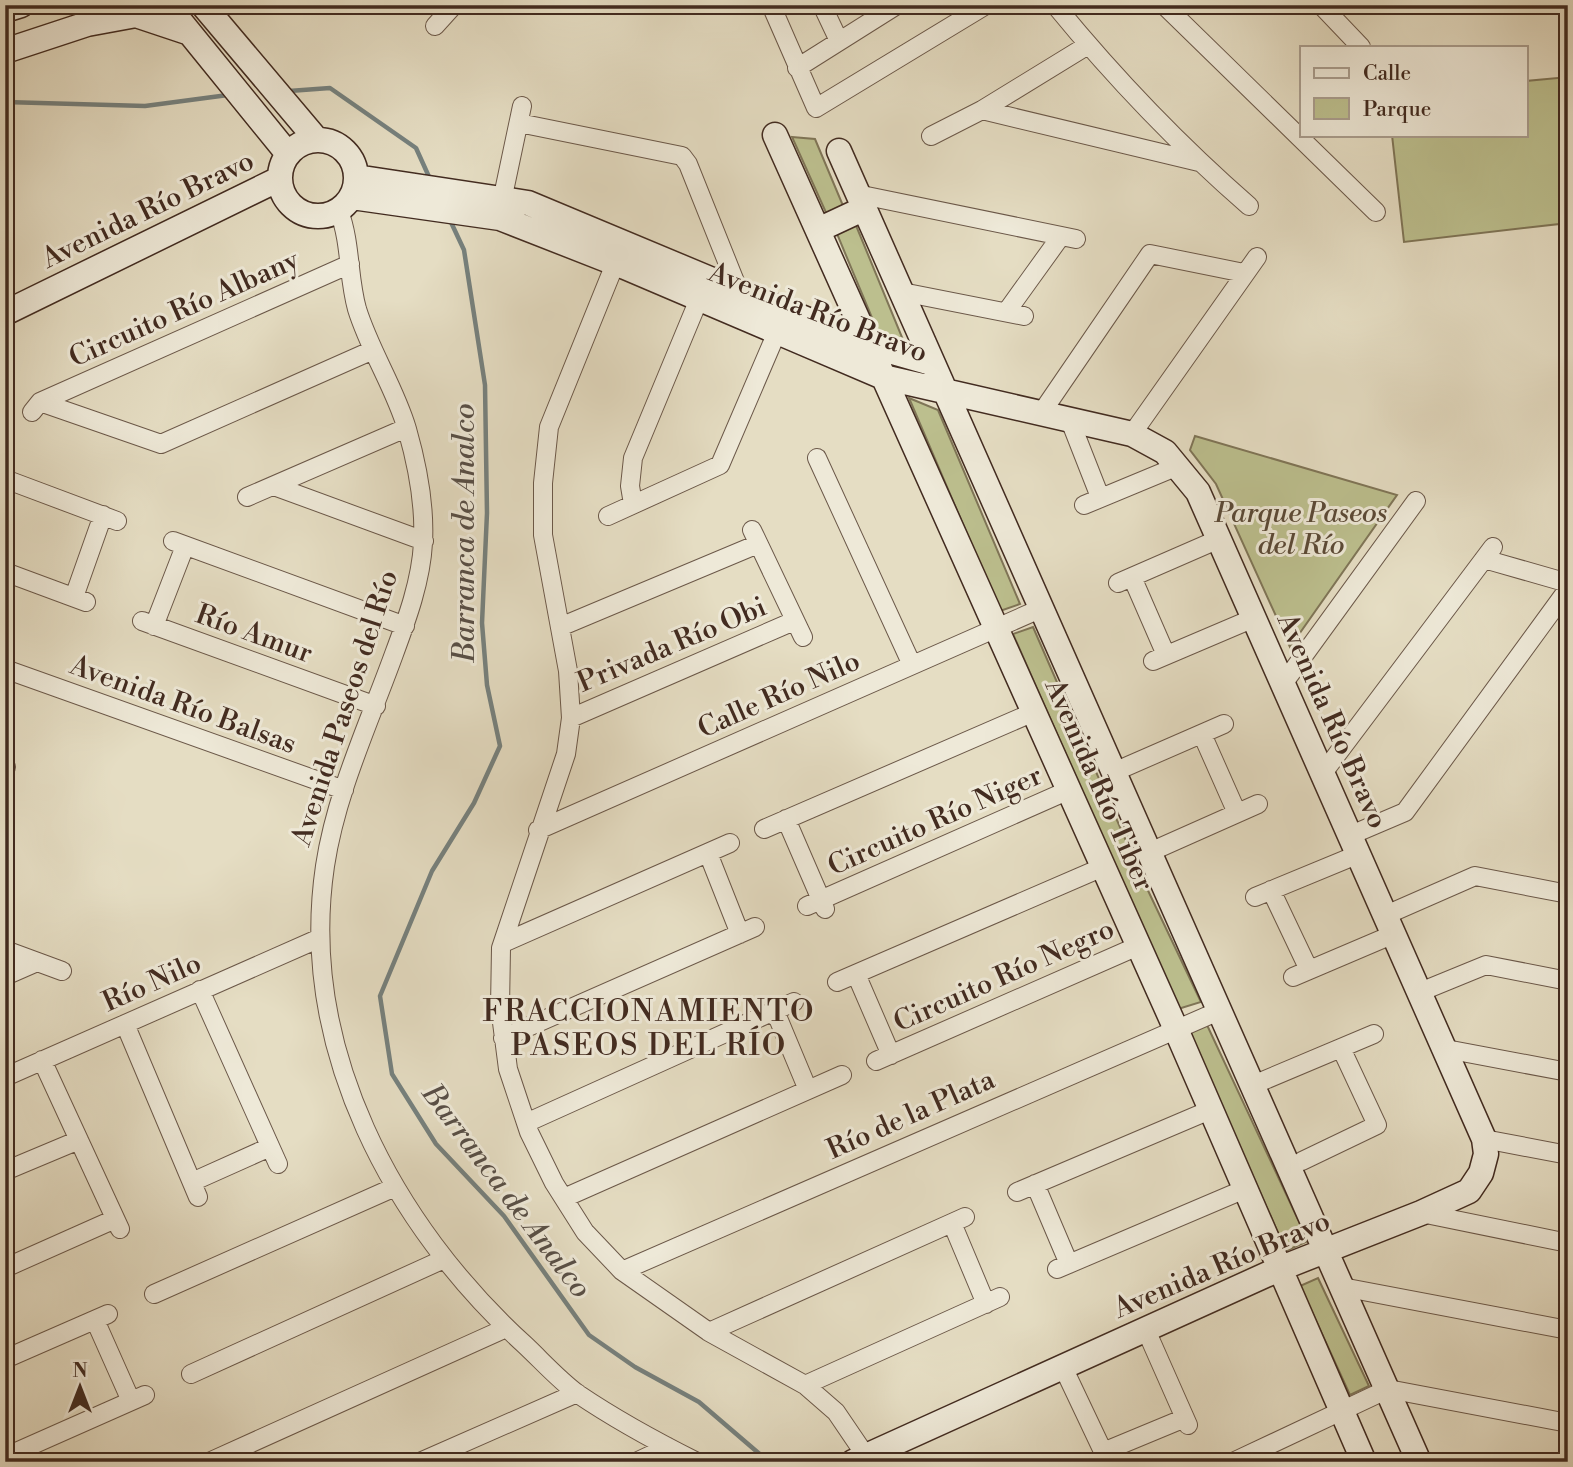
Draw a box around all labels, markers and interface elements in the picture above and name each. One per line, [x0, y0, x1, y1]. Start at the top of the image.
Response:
legend [1300, 46, 1528, 136]
text: Calle [1363, 61, 1411, 87]
text: Parque [1363, 97, 1431, 123]
street label: Avenida Río Bravo [35, 143, 260, 277]
street label: Circuito Río Albany [64, 242, 305, 375]
street label: Avenida Río Bravo [703, 255, 933, 371]
water label: Barranca de Analco [446, 403, 484, 664]
park label: Parque Paseos del Río [1214, 496, 1387, 563]
street label: Avenida Paseos del Río [284, 566, 406, 851]
street label: Privada Río Obi [572, 589, 772, 701]
street label: Río Amur [191, 597, 317, 671]
street label: Avenida Río Bravo [1268, 607, 1395, 834]
street label: Calle Río Nilo [692, 644, 866, 746]
street label: Avenida Río Balsas [64, 647, 301, 762]
street label: Avenida Río Tiber [1036, 673, 1161, 896]
street label: Circuito Río Niger [822, 758, 1048, 884]
street label: Circuito Río Negro [888, 912, 1120, 1040]
street label: Río Nilo [97, 946, 207, 1020]
district label: FRACCIONAMIENTO PASEOS DEL RÍO [483, 993, 815, 1065]
street label: Río de la Plata [822, 1062, 1001, 1168]
water label: Barranca de Analco [412, 1075, 599, 1306]
street label: Avenida Río Bravo [1107, 1204, 1336, 1327]
north arrow [46, 1352, 116, 1422]
text: N [72, 1359, 88, 1383]

